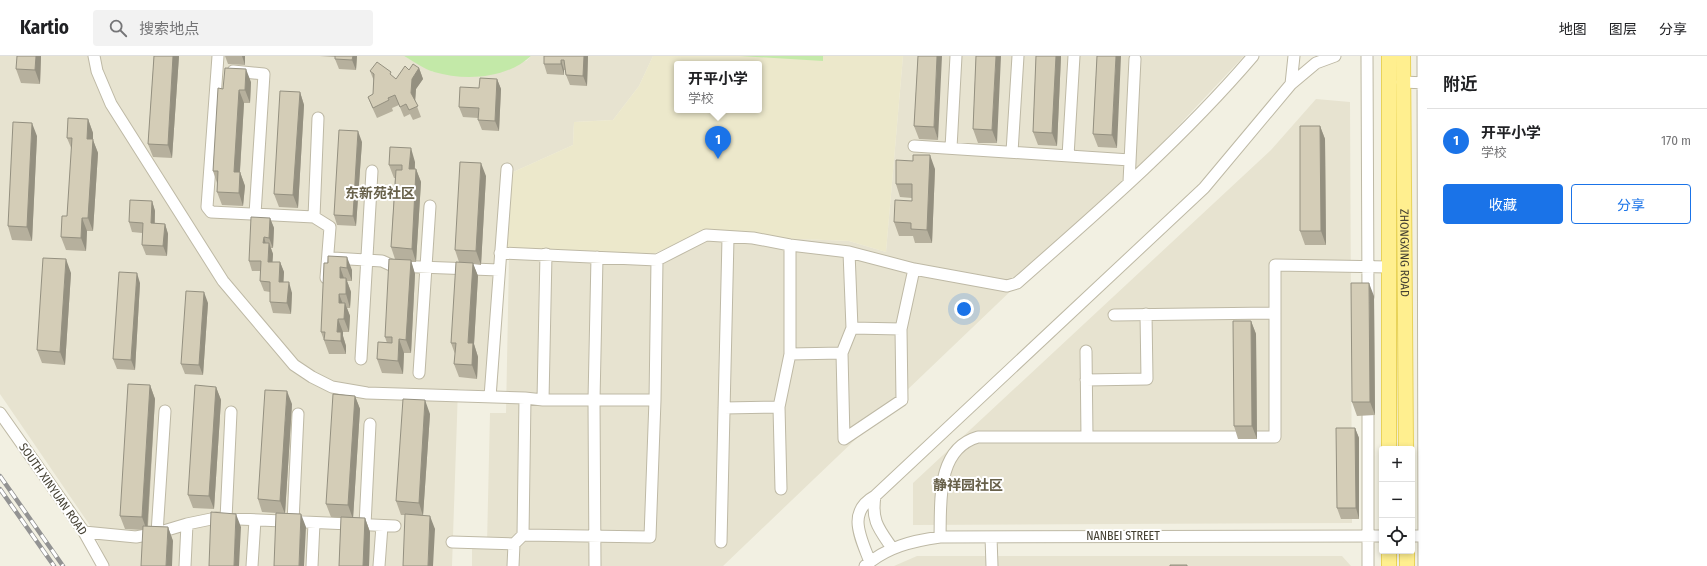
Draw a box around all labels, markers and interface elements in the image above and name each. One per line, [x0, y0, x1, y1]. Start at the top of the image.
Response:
search box [93, 10, 373, 46]
text: Kartio [20, 16, 69, 39]
icon: search [107, 17, 129, 39]
text: 搜索地点 [139, 20, 199, 38]
text: 地图 [1559, 21, 1587, 38]
text: 图层 [1609, 21, 1637, 38]
text: 分享 [1659, 21, 1687, 38]
popup [674, 61, 762, 113]
text: 开平小学 [688, 70, 748, 88]
text: 附近 [1443, 74, 1477, 95]
text: 学校 [688, 91, 714, 106]
text: 开平小学 [1481, 124, 1541, 142]
pin: 1 [705, 126, 731, 159]
text: 1 [1453, 133, 1459, 148]
text: 170 m [1661, 133, 1691, 148]
text: 学校 [1481, 145, 1507, 160]
button: 收藏 [1443, 184, 1563, 224]
button: 分享 [1571, 184, 1691, 224]
district label: 东新苑社区 [345, 185, 415, 202]
street label: ZHONGXING ROAD [1397, 209, 1412, 297]
your location [954, 299, 974, 319]
street label: SOUTH XINYUAN ROAD [16, 440, 90, 538]
map controls [1379, 446, 1415, 554]
button: + [1379, 446, 1415, 482]
district label: 静祥园社区 [933, 477, 1003, 494]
button: − [1379, 482, 1415, 518]
button: locate [1379, 518, 1415, 554]
street label: NANBEI STREET [1086, 529, 1160, 543]

